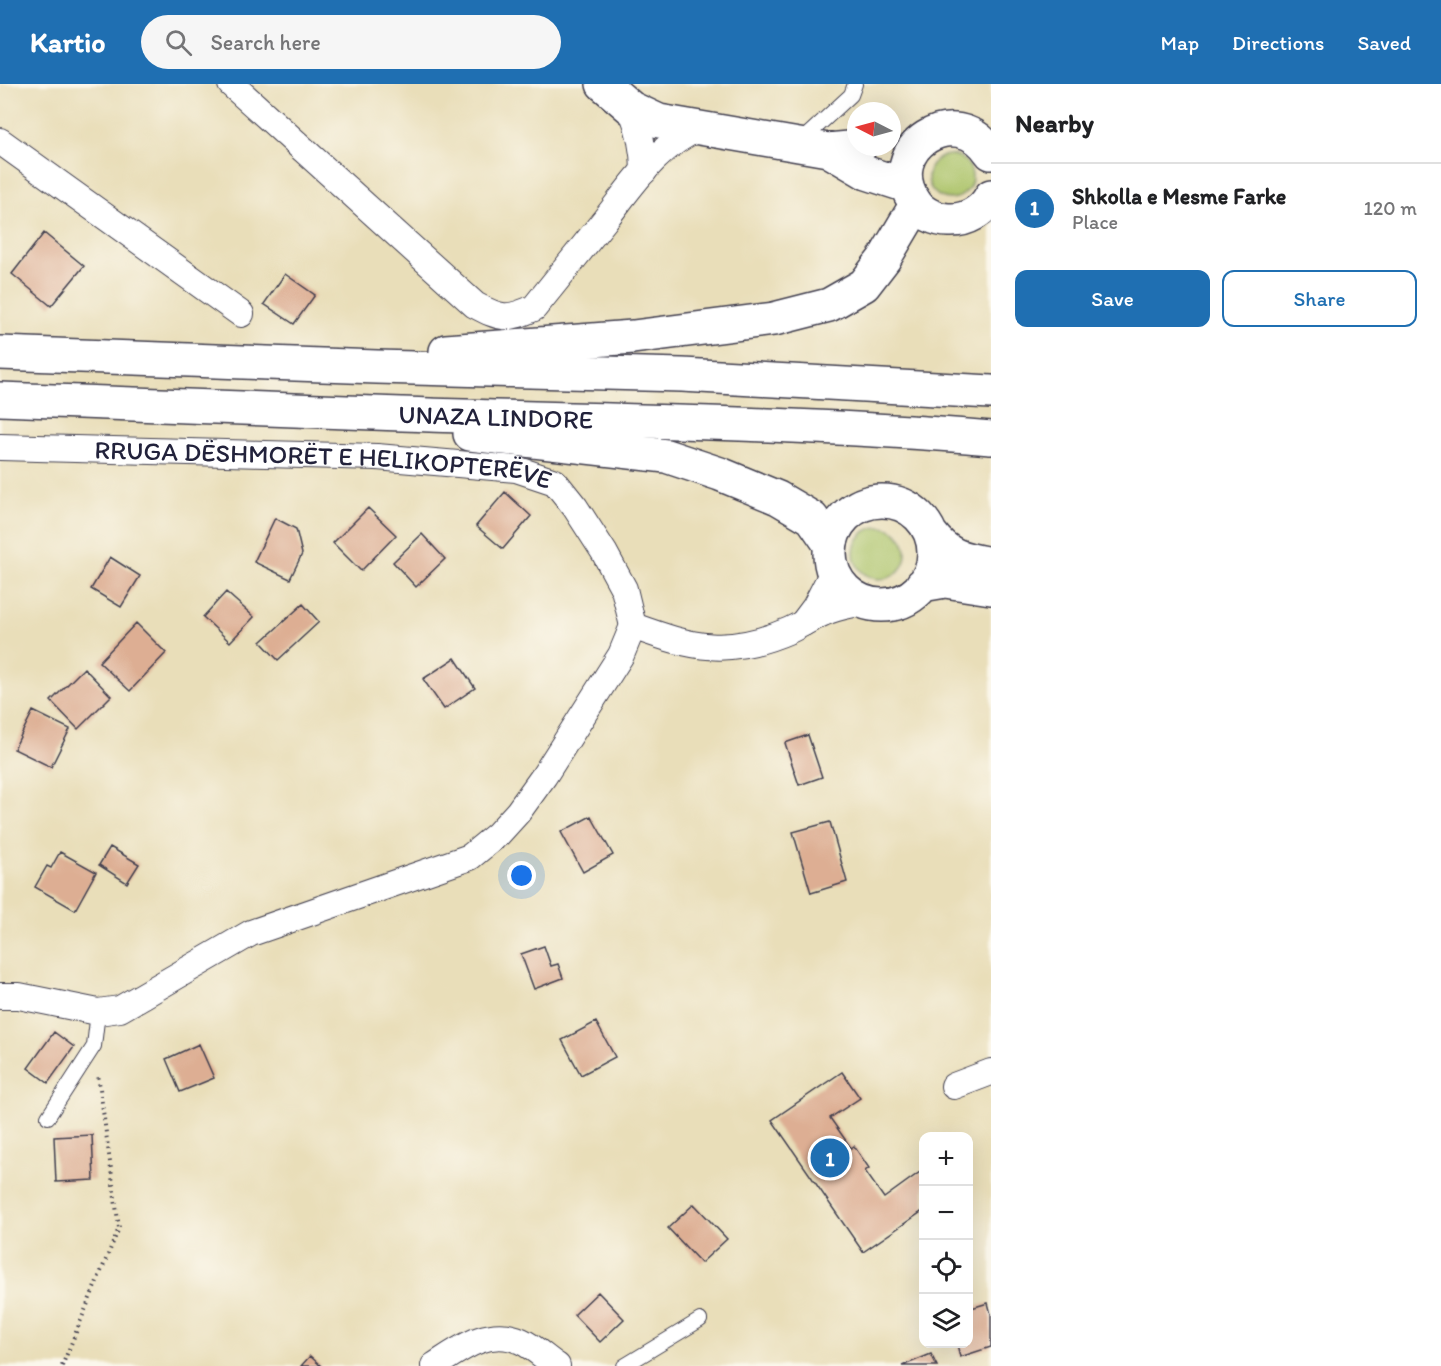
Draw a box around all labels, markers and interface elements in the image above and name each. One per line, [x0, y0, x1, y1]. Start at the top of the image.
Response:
search box [141, 15, 561, 69]
text: Kartio [30, 25, 105, 59]
icon: search [162, 26, 195, 59]
text: Search here [210, 29, 321, 56]
text: Map [1161, 30, 1199, 55]
text: Directions [1232, 30, 1324, 55]
text: Saved [1357, 30, 1411, 55]
north arrow [847, 102, 901, 156]
text: Nearby [1015, 107, 1094, 139]
text: Shkolla e Mesme Farke [1072, 183, 1286, 210]
text: 1 [1030, 196, 1039, 220]
text: 120 m [1364, 196, 1417, 220]
text: Place [1072, 210, 1118, 234]
button: Save [1015, 270, 1210, 327]
button: Share [1222, 270, 1417, 327]
street label: UNAZA LINDORE [398, 398, 593, 436]
street label: RRUGA DËSHMORËT E HELIKOPTERËVE [94, 434, 556, 496]
your location [507, 861, 536, 890]
map controls [919, 1132, 973, 1348]
button: + [919, 1132, 973, 1186]
pin: 1 [810, 1136, 850, 1180]
button: − [919, 1186, 973, 1240]
button: locate [919, 1240, 973, 1294]
button: layers [919, 1294, 973, 1348]

